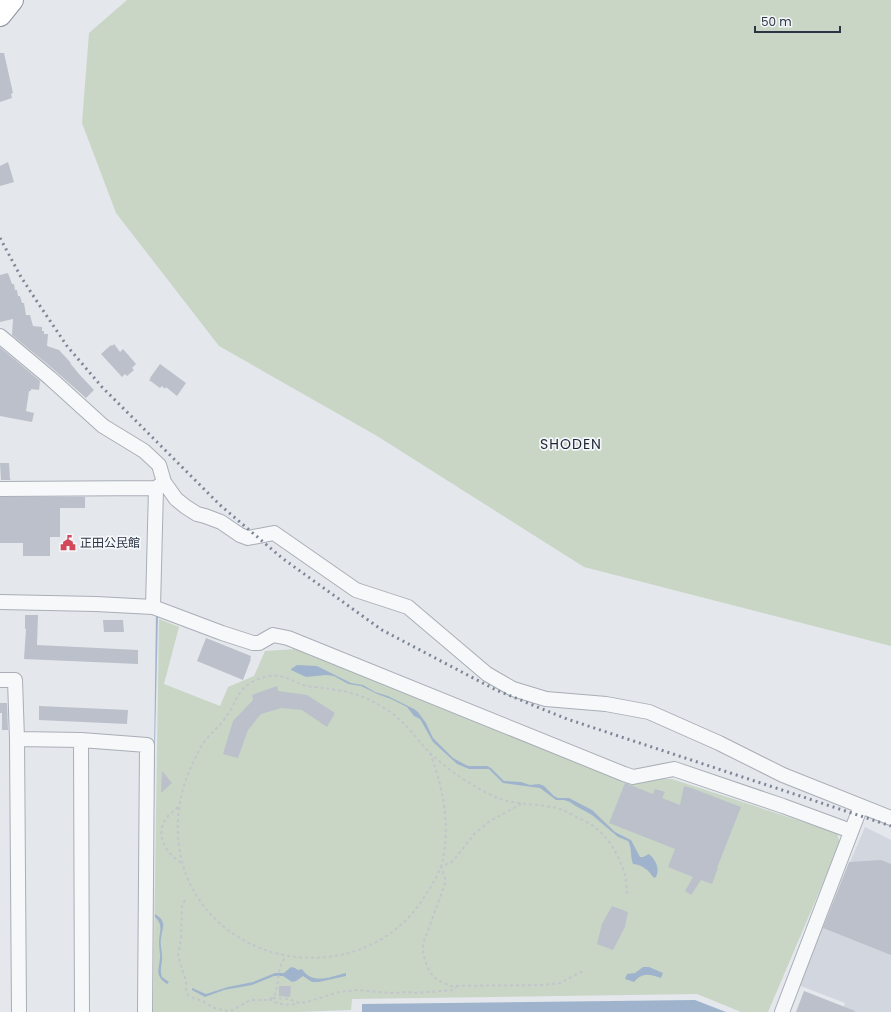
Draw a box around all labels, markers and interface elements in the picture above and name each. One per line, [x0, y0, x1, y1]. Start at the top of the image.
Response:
scale bar [755, 8, 840, 34]
text: 50 m [761, 13, 792, 30]
district label: SHODEN [540, 434, 602, 454]
public building icon: 正田公民館 [59, 534, 77, 552]
place label: 正田公民館 [80, 534, 140, 551]

